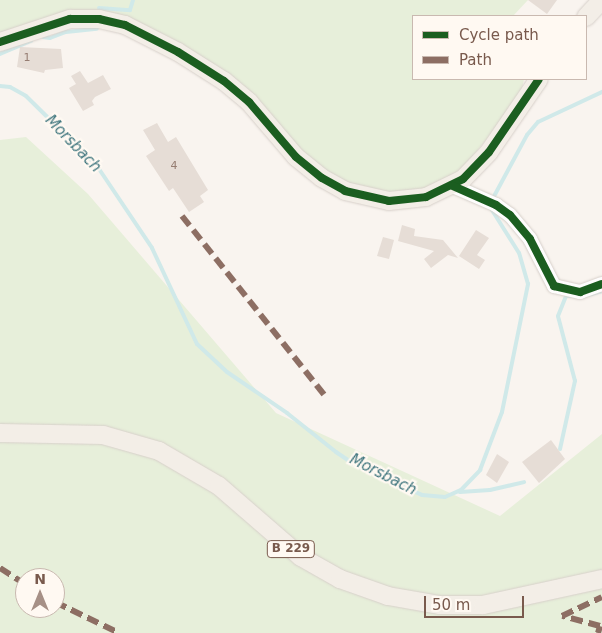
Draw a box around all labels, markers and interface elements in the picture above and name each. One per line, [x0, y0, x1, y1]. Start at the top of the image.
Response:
legend [412, 15, 587, 80]
text: Cycle path [459, 26, 539, 44]
house number: 1 [24, 51, 30, 65]
text: Path [459, 51, 492, 69]
water label: Morsbach [41, 112, 105, 176]
house number: 4 [171, 159, 177, 173]
water label: Morsbach [347, 451, 419, 499]
road number: B 229 [266, 540, 316, 558]
north arrow [15, 568, 65, 618]
text: N [34, 571, 46, 587]
scale bar [427, 586, 527, 618]
text: 50 m [432, 596, 470, 614]

